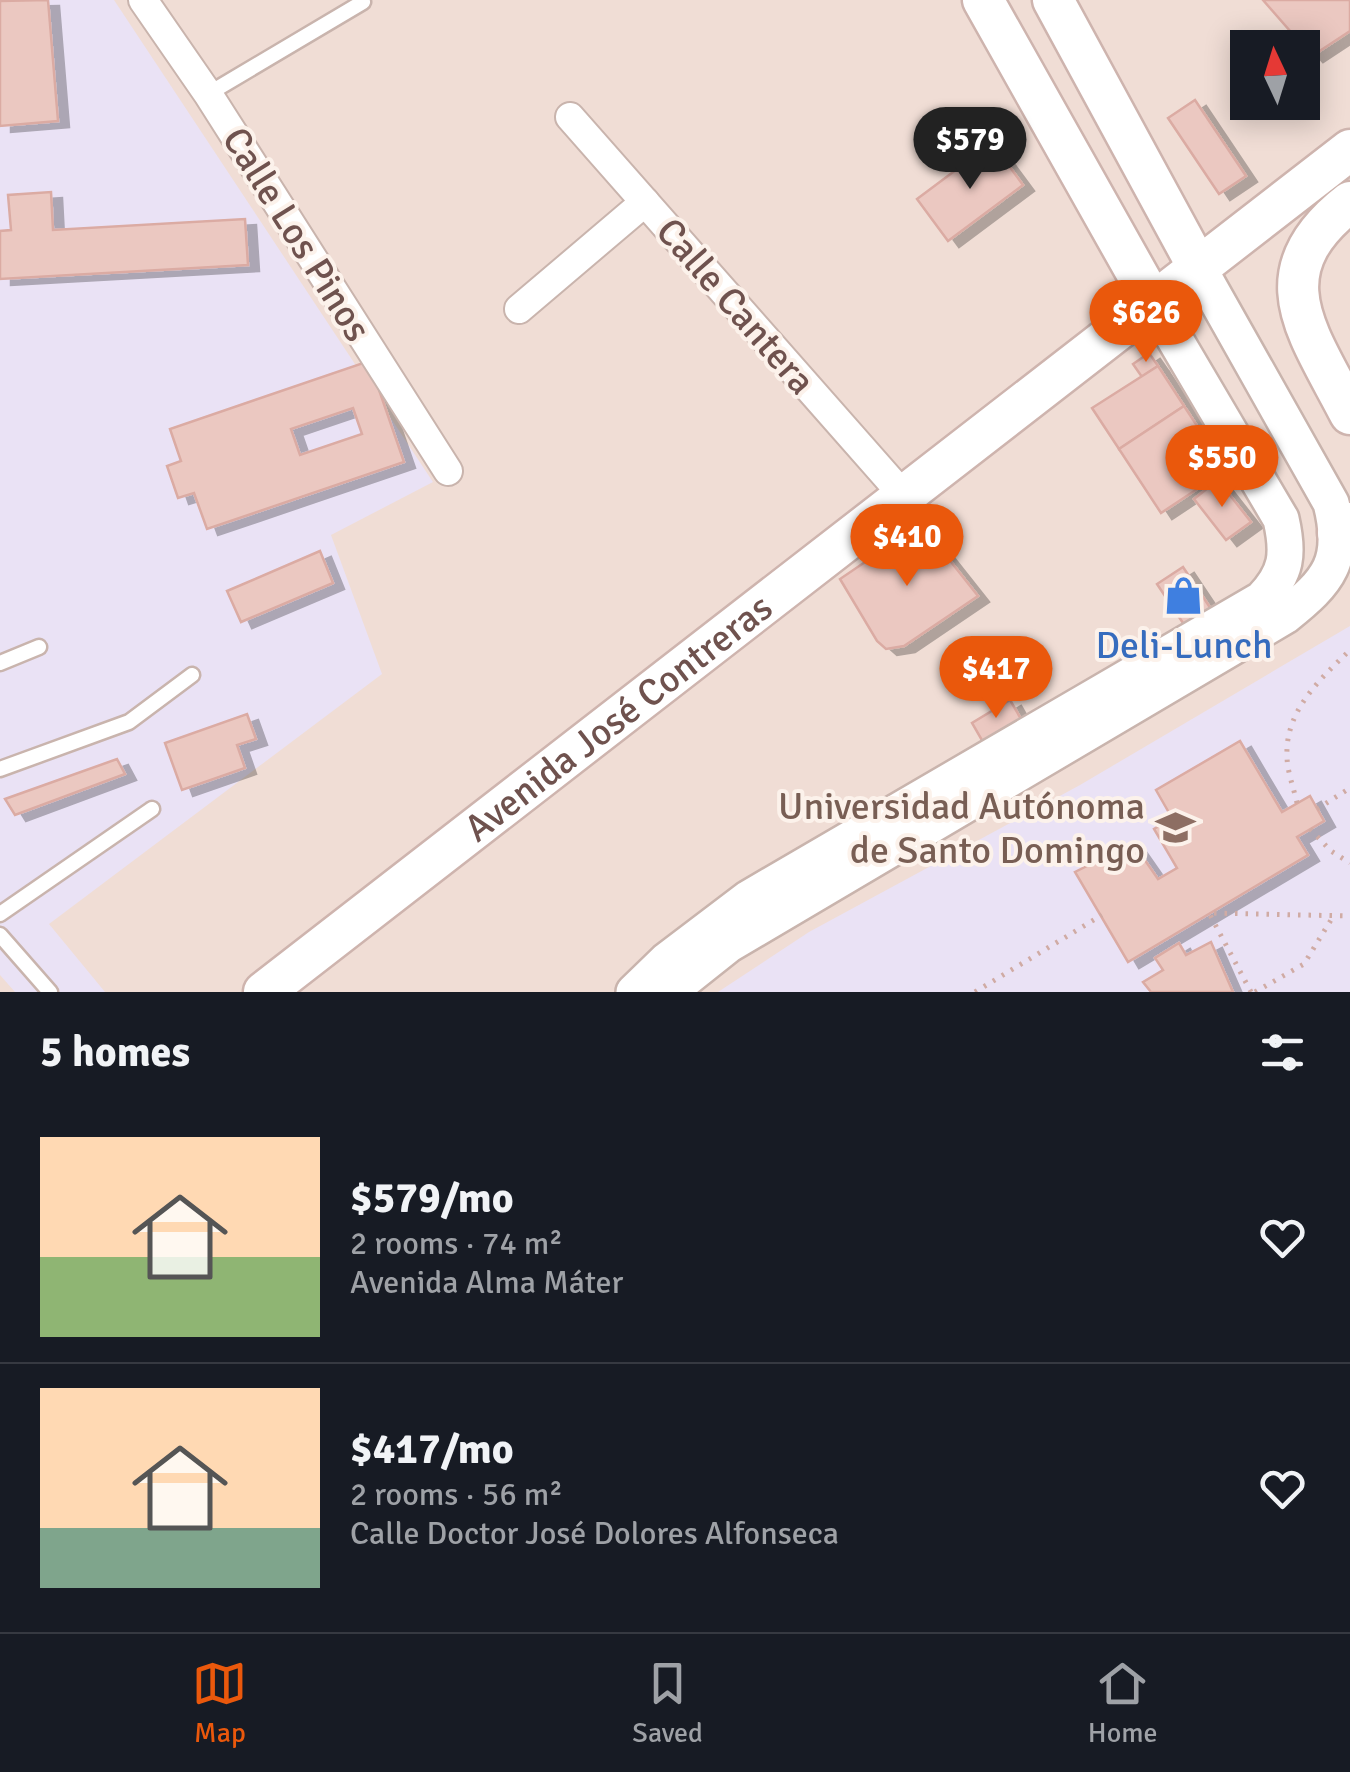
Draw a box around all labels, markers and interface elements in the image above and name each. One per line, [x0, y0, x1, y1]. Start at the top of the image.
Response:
north arrow [1230, 30, 1320, 120]
map controls [1230, 30, 1320, 120]
pin: $579 [911, 107, 1029, 192]
street label: Calle Los Pinos [212, 119, 381, 350]
text: $579 [935, 120, 1005, 159]
street label: Calle Cantera [646, 208, 825, 404]
pin: $626 [1087, 280, 1205, 365]
text: $626 [1111, 293, 1181, 332]
pin: $550 [1163, 425, 1281, 510]
text: $550 [1187, 438, 1257, 477]
pin: $410 [848, 504, 966, 589]
text: $410 [872, 517, 942, 556]
shop icon: Deli-Lunch [1163, 575, 1205, 617]
street label: Avenida José Contreras [455, 584, 782, 852]
place label: Deli-Lunch [1095, 622, 1273, 669]
pin: $417 [937, 636, 1055, 721]
text: $417 [961, 649, 1031, 688]
place label: Universidad Autónoma de Santo Domingo [778, 783, 1145, 874]
school or university icon: Universidad Autónoma de Santo Domingo [1154, 807, 1196, 849]
icon: filters [1255, 1025, 1310, 1080]
text: 5 homes [40, 1027, 190, 1078]
text: $579/mo [350, 1173, 514, 1224]
icon: home [120, 1177, 240, 1297]
icon: heart [1255, 1210, 1310, 1265]
text: 2 rooms · 74 m² [350, 1224, 563, 1263]
text: Avenida Alma Máter [350, 1263, 623, 1302]
text: $417/mo [350, 1424, 514, 1475]
icon: home [120, 1428, 240, 1548]
icon: heart [1255, 1461, 1310, 1516]
text: 2 rooms · 56 m² [350, 1475, 563, 1514]
text: Calle Doctor José Dolores Alfonseca [350, 1514, 839, 1553]
tab: Map [192, 1656, 247, 1750]
tab: Saved [632, 1656, 703, 1750]
tab: Home [1088, 1656, 1158, 1750]

